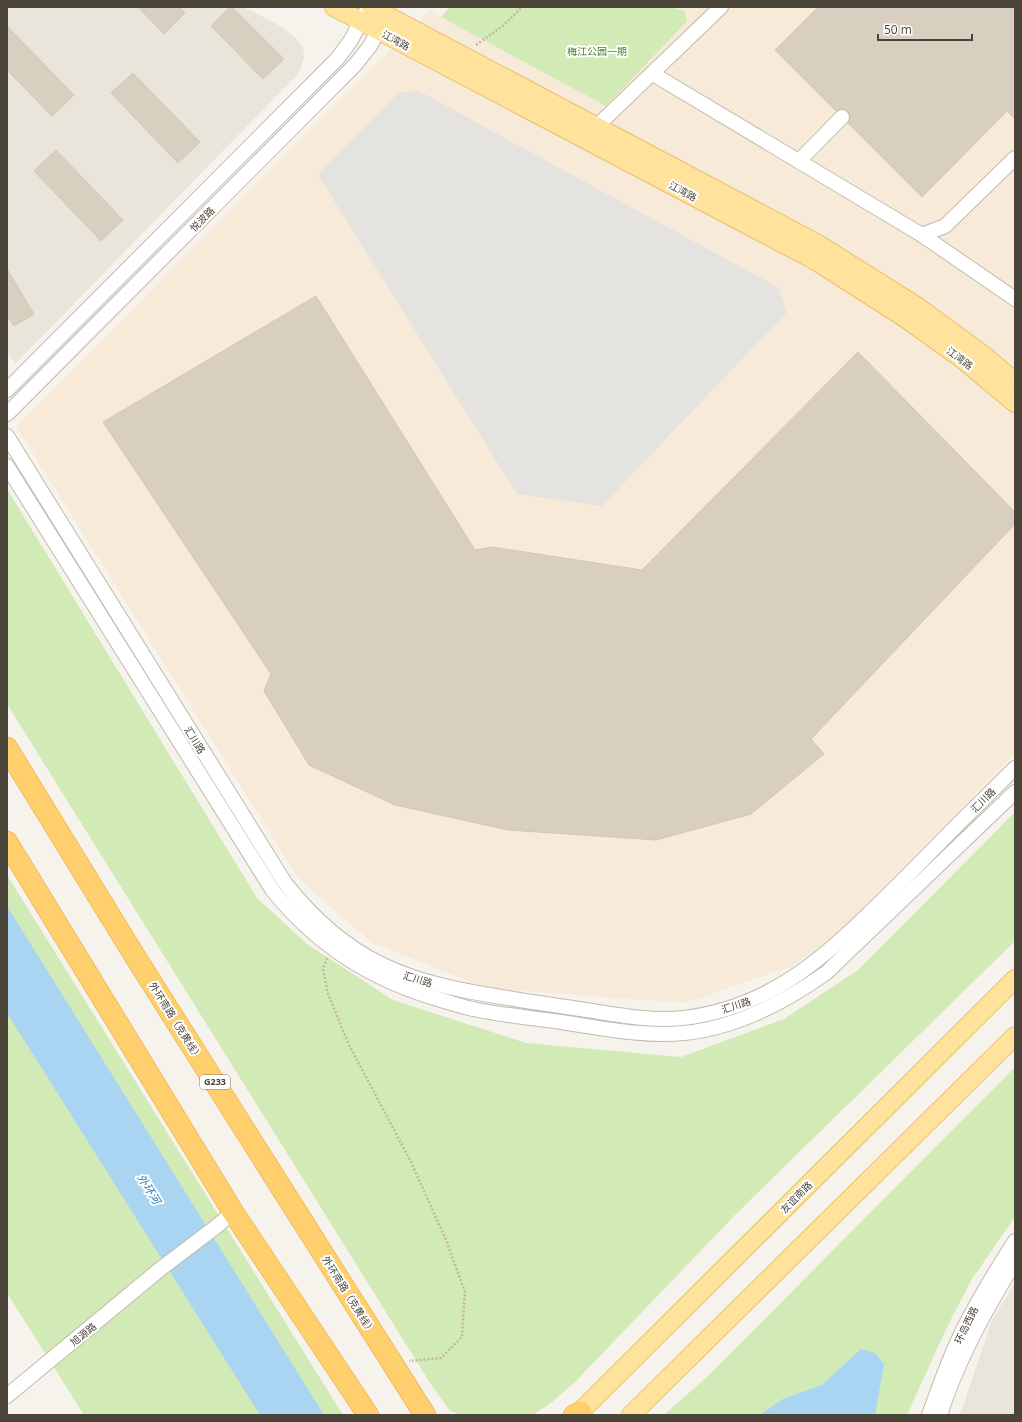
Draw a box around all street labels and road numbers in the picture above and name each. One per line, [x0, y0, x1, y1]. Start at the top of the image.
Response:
street label: 江湾路 [379, 27, 413, 53]
street label: 江湾路 [666, 178, 700, 204]
street label: 悦波路 [186, 203, 218, 235]
street label: 江湾路 [944, 343, 976, 373]
street label: 汇川路 [181, 724, 209, 756]
street label: 汇川路 [967, 784, 999, 816]
street label: 汇川路 [402, 968, 434, 990]
street label: 外环南路（克黄线） [146, 979, 206, 1063]
street label: 汇川路 [720, 994, 752, 1016]
road number: G233 [200, 1075, 230, 1089]
street label: 友谊南路 [777, 1178, 815, 1216]
street label: 外环南路（克黄线） [319, 1253, 379, 1337]
street label: 环岛西路 [951, 1304, 981, 1346]
street label: 旭源路 [67, 1319, 99, 1349]

